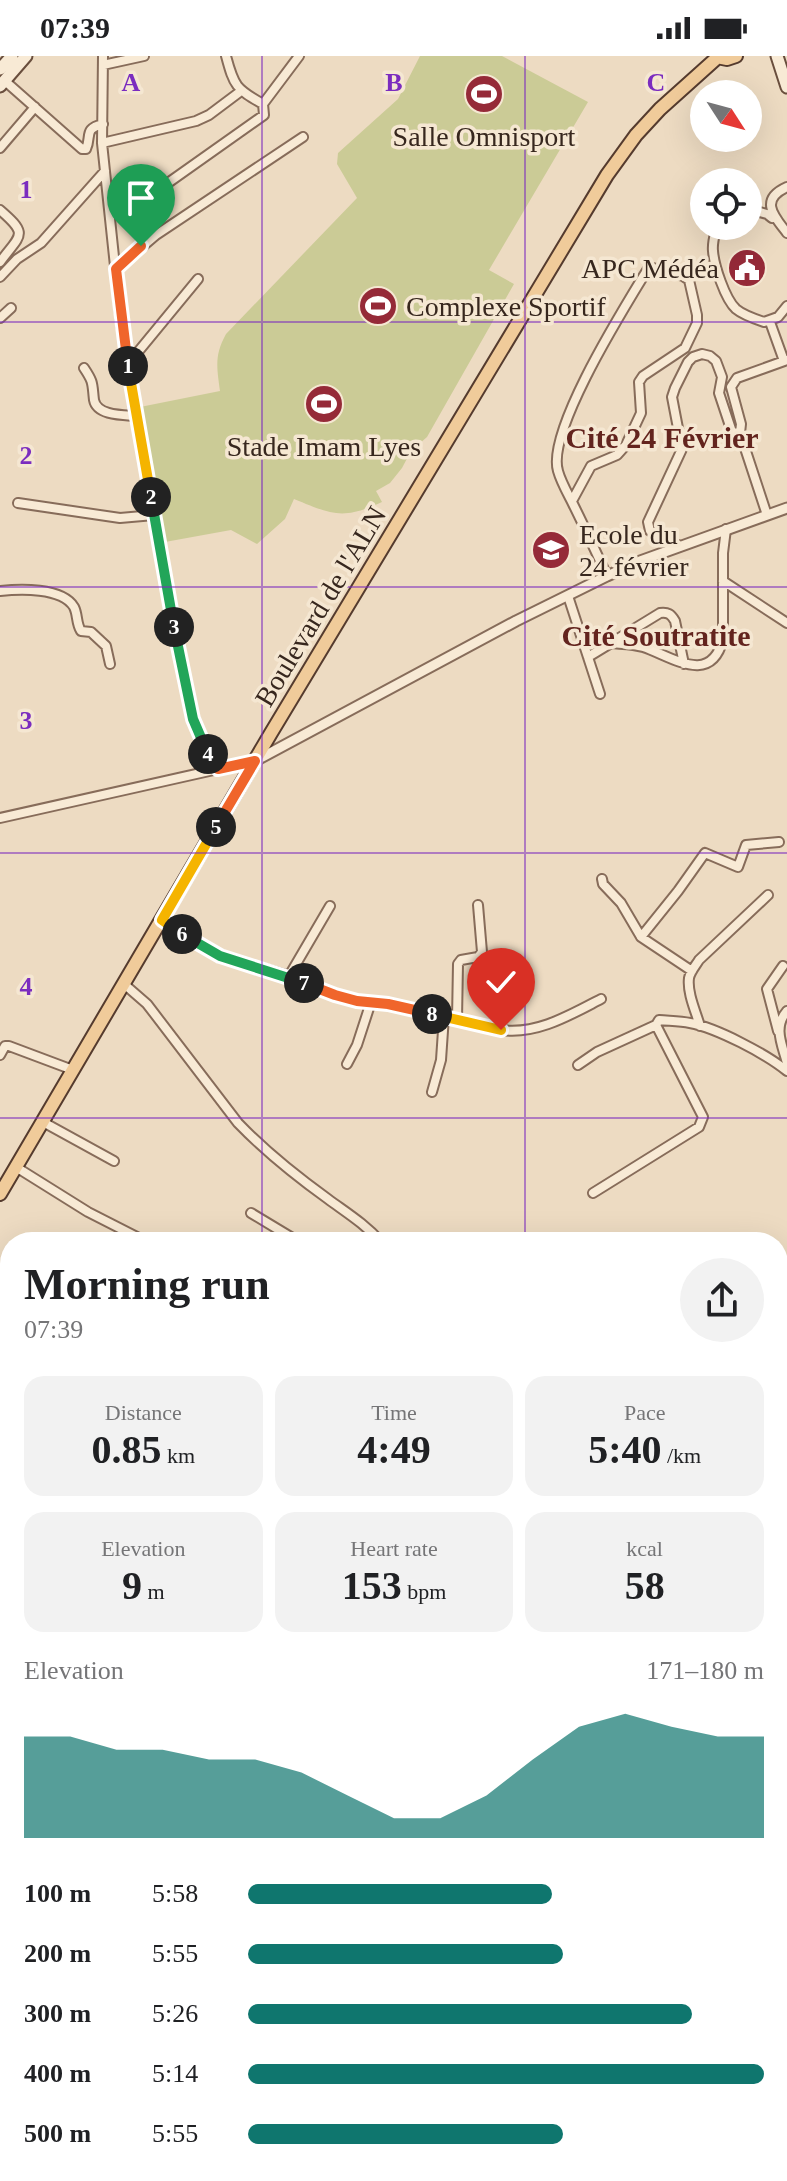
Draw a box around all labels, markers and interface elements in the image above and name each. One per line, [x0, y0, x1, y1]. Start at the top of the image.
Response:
text: 07:39 [40, 11, 110, 44]
text: A [122, 68, 141, 97]
text: B [385, 68, 403, 97]
text: C [647, 68, 665, 97]
sports icon: Salle Omnisport [463, 73, 505, 115]
north arrow [690, 80, 762, 152]
map controls [690, 80, 762, 240]
place label: Salle Omnisport [393, 121, 576, 152]
pin [107, 164, 175, 246]
button: locate [690, 168, 762, 240]
text: 1 [20, 175, 33, 204]
icon: arrive [119, 176, 163, 220]
public building icon: APC Médéa [726, 247, 768, 289]
place label: APC Médéa [581, 253, 720, 284]
sports icon: Complexe Sportif [357, 285, 399, 327]
place label: Complexe Sportif [406, 291, 607, 322]
pin: 1 [108, 346, 148, 386]
text: 1 [123, 353, 134, 378]
sports icon: Stade Imam Lyes [303, 383, 345, 425]
district label: Cité 24 Février [565, 421, 759, 454]
place label: Stade Imam Lyes [227, 431, 421, 462]
text: 2 [20, 441, 33, 470]
pin: 2 [131, 477, 171, 517]
text: 2 [146, 484, 157, 509]
street label: Boulevard de l'ALN [249, 501, 392, 712]
place label: Ecole du 24 février [579, 519, 689, 582]
school or university icon: Ecole du 24 février [530, 529, 572, 571]
pin: 3 [154, 607, 194, 647]
text: 3 [169, 614, 180, 639]
district label: Cité Soutratite [561, 619, 751, 652]
text: 3 [20, 706, 33, 735]
pin: 4 [188, 734, 228, 774]
text: 4 [203, 741, 214, 766]
pin: 5 [196, 807, 236, 847]
text: 5 [211, 814, 222, 839]
pin: 6 [162, 914, 202, 954]
text: 6 [177, 921, 188, 946]
pin [467, 948, 535, 1030]
icon: check [479, 960, 523, 1004]
pin: 7 [284, 963, 324, 1003]
text: 7 [299, 970, 310, 995]
text: 4 [20, 972, 33, 1001]
pin: 8 [412, 994, 452, 1034]
text: 8 [427, 1001, 438, 1026]
button: share [680, 1258, 764, 1342]
text: Morning run [24, 1260, 270, 1309]
text: 07:39 [24, 1315, 83, 1344]
text: Distance [105, 1400, 182, 1425]
text: Time [371, 1400, 417, 1425]
text: Pace [624, 1400, 665, 1425]
text: 0.85 [92, 1427, 162, 1472]
text: 4:49 [357, 1427, 431, 1472]
text: 5:40 [588, 1427, 661, 1472]
text: km [162, 1443, 195, 1468]
text: /km [661, 1443, 701, 1468]
text: Elevation [101, 1536, 185, 1561]
text: Heart rate [350, 1536, 438, 1561]
text: kcal [626, 1536, 663, 1561]
text: 9 [122, 1563, 142, 1608]
text: 153 [342, 1563, 402, 1608]
text: 58 [625, 1563, 665, 1608]
text: m [142, 1579, 165, 1604]
text: bpm [402, 1579, 446, 1604]
text: Elevation [24, 1656, 124, 1685]
text: 171–180 m [646, 1656, 764, 1685]
text: 100 m [24, 1879, 91, 1908]
text: 5:58 [152, 1879, 198, 1908]
text: 200 m [24, 1939, 91, 1968]
text: 5:55 [152, 1939, 198, 1968]
text: 300 m [24, 1999, 91, 2028]
text: 5:26 [152, 1999, 198, 2028]
text: 400 m [24, 2059, 91, 2088]
text: 5:14 [152, 2059, 198, 2088]
text: 500 m [24, 2119, 91, 2148]
text: 5:55 [152, 2119, 198, 2148]

